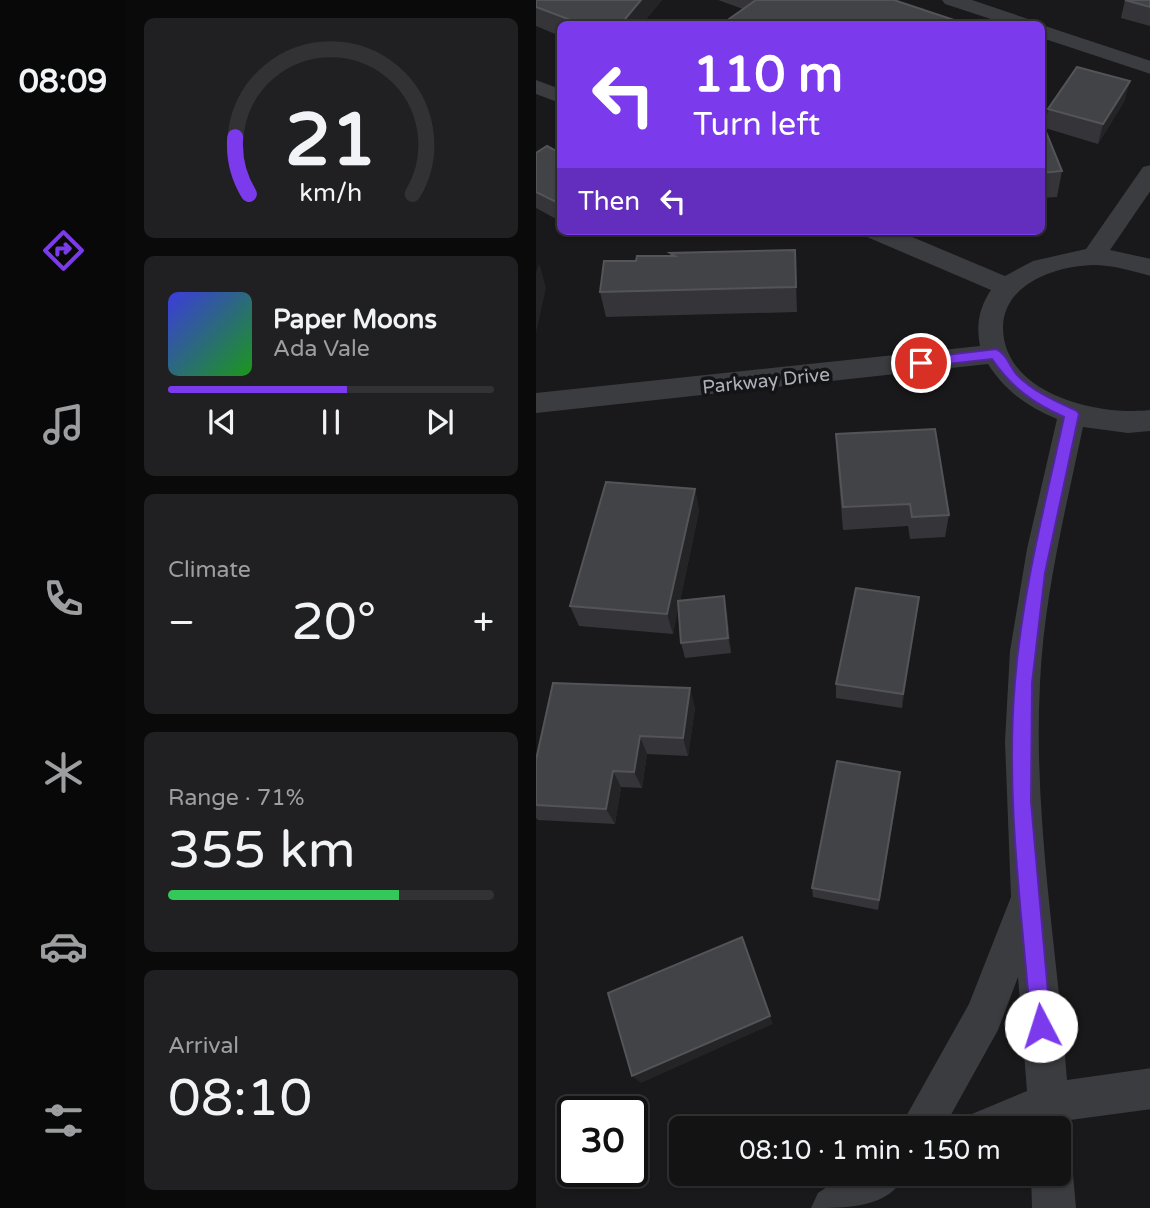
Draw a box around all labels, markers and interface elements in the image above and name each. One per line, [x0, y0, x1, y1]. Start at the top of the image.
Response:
text: 110 m [693, 46, 843, 105]
icon: left [578, 49, 669, 140]
text: 08:09 [19, 63, 107, 101]
text: 21 [285, 97, 377, 185]
text: Turn left [693, 106, 820, 144]
text: km/h [300, 178, 362, 208]
icon: left [654, 182, 692, 220]
text: Then [578, 186, 640, 217]
icon: directions [39, 226, 88, 275]
text: Paper Moons [273, 304, 437, 335]
pin [891, 333, 951, 393]
text: Ada Vale [273, 335, 370, 363]
icon: arrive [902, 344, 940, 382]
street label: Parkway Drive [701, 363, 831, 399]
icon: music [39, 400, 88, 449]
icon: previous [203, 403, 241, 441]
icon: pause [312, 403, 350, 441]
icon: next [421, 403, 459, 441]
text: Climate [168, 556, 251, 584]
icon: phone [39, 574, 88, 623]
text: 20° [291, 591, 376, 654]
text: − [168, 600, 195, 646]
text: + [473, 600, 494, 646]
icon: climate [39, 748, 88, 797]
text: Range · 71% [168, 784, 304, 812]
text: 355 km [168, 819, 356, 882]
icon: car [39, 922, 88, 971]
position arrow [1004, 989, 1078, 1063]
text: Arrival [168, 1032, 239, 1060]
text: 08:10 [168, 1067, 312, 1130]
icon: filters [39, 1096, 88, 1145]
speed limit sign: 30 [557, 1096, 648, 1187]
text: 08:10 · 1 min · 150 m [739, 1135, 1001, 1166]

